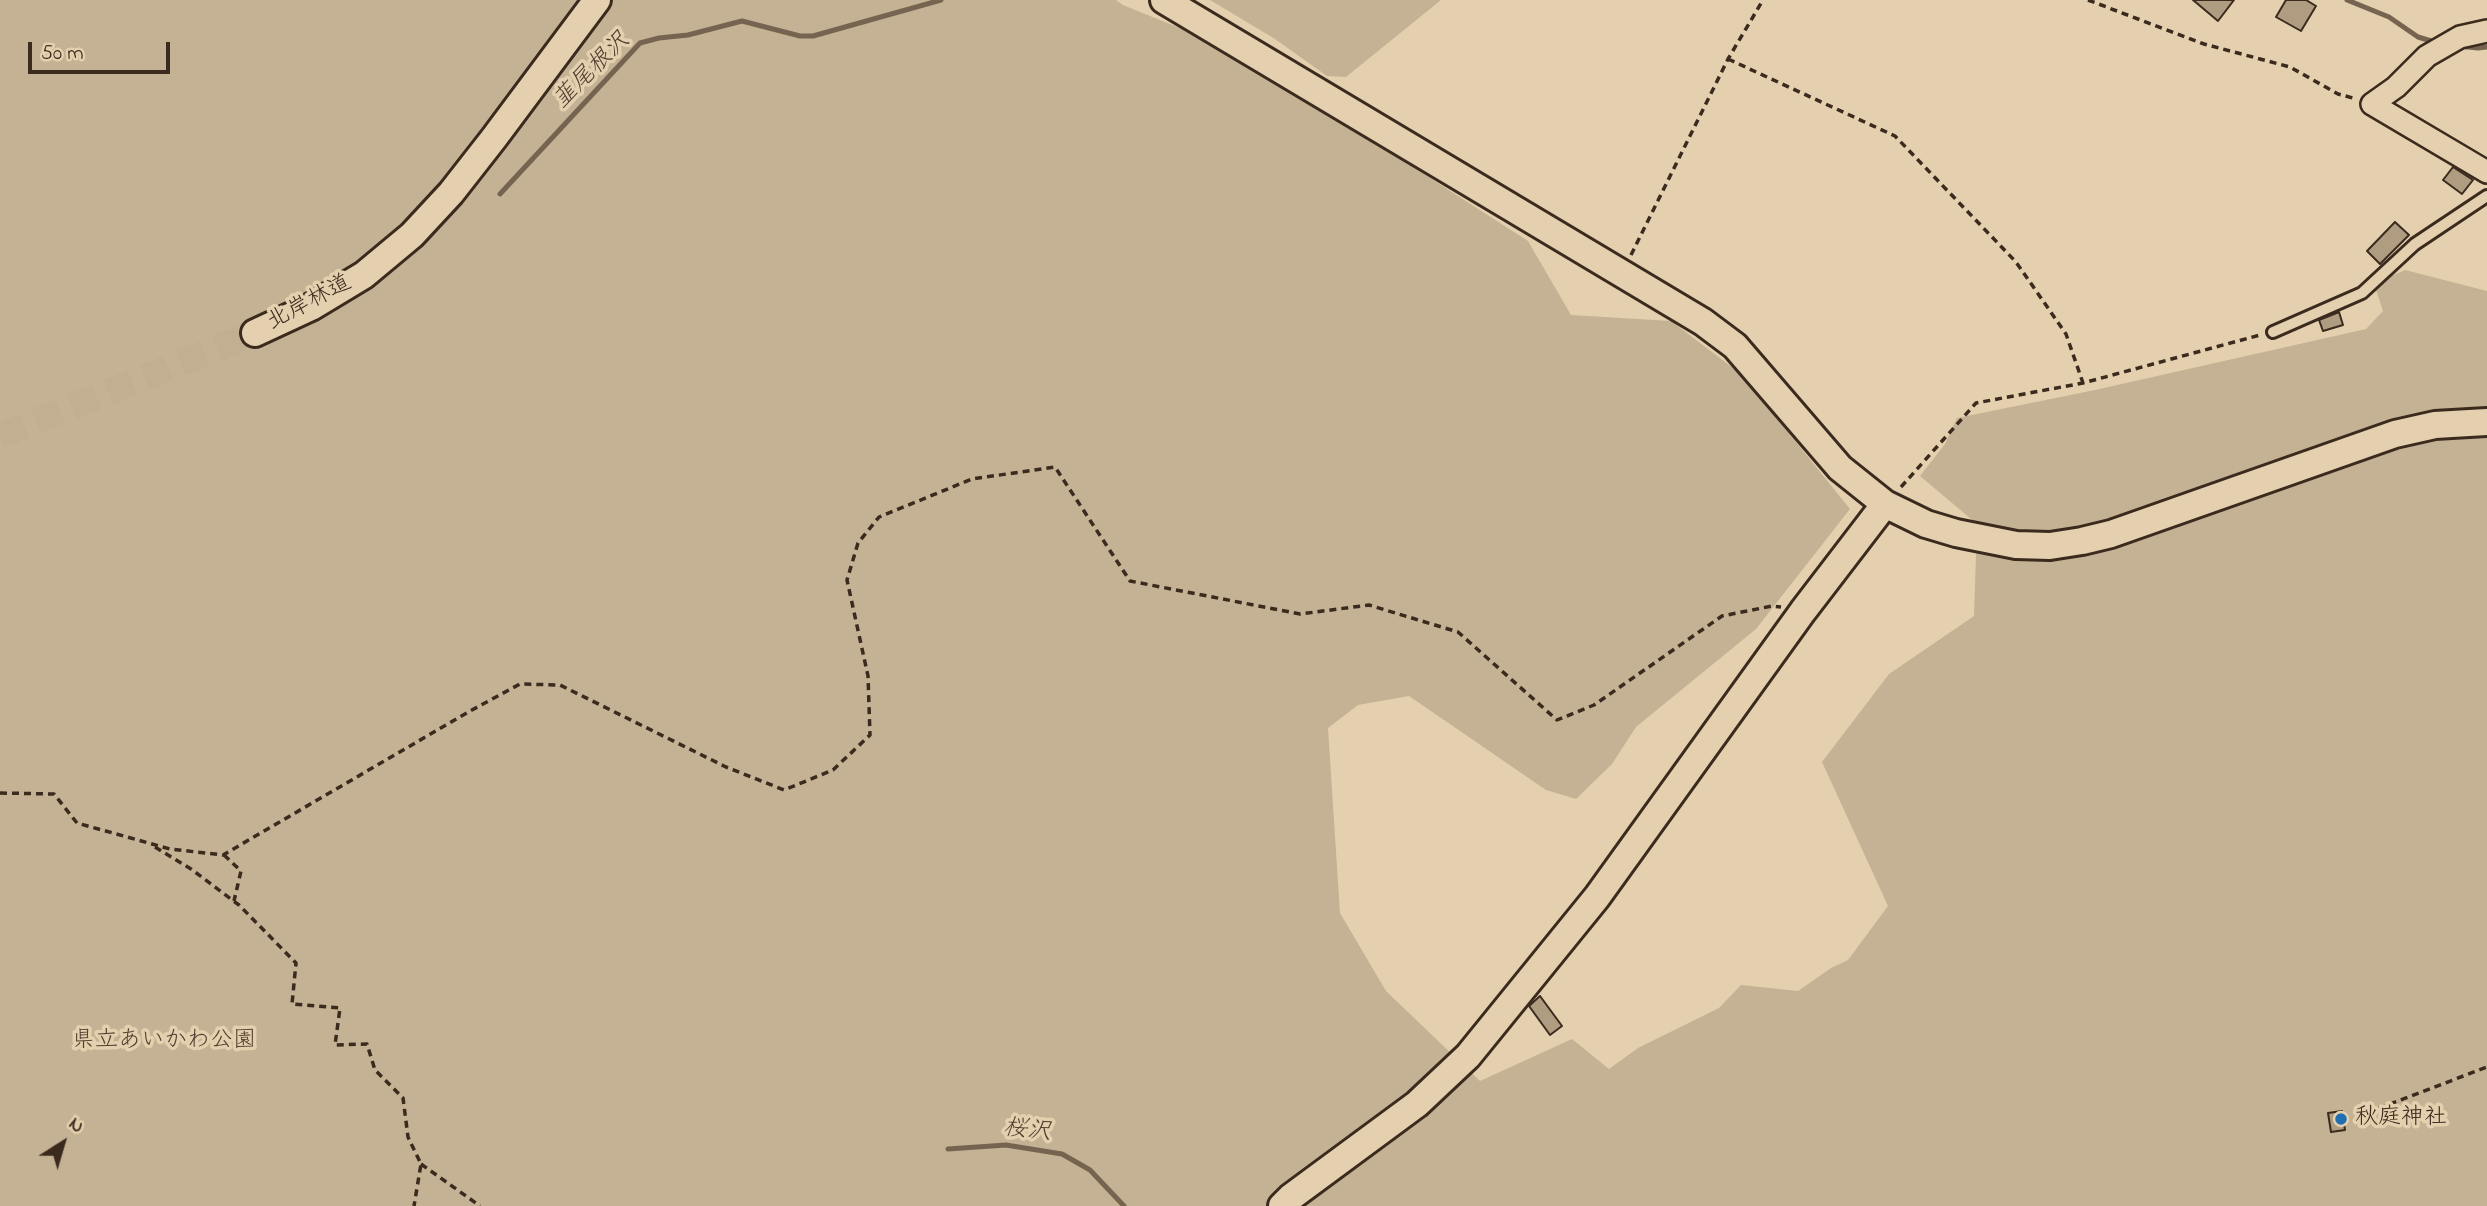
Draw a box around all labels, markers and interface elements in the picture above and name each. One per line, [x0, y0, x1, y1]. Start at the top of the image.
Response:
scale bar [32, 28, 173, 72]
water label: 韮尾根沢 [549, 28, 637, 116]
text: 50 m [41, 39, 84, 69]
street label: 北岸林道 [263, 270, 357, 338]
park label: 県立あいかわ公園 [72, 1028, 256, 1056]
place label: 秋庭神社 [2355, 1105, 2447, 1133]
north arrow [28, 1108, 98, 1178]
text: N [63, 1111, 89, 1140]
marker: 秋庭神社 [2333, 1111, 2349, 1127]
water label: 桜沢 [1002, 1115, 1052, 1149]

